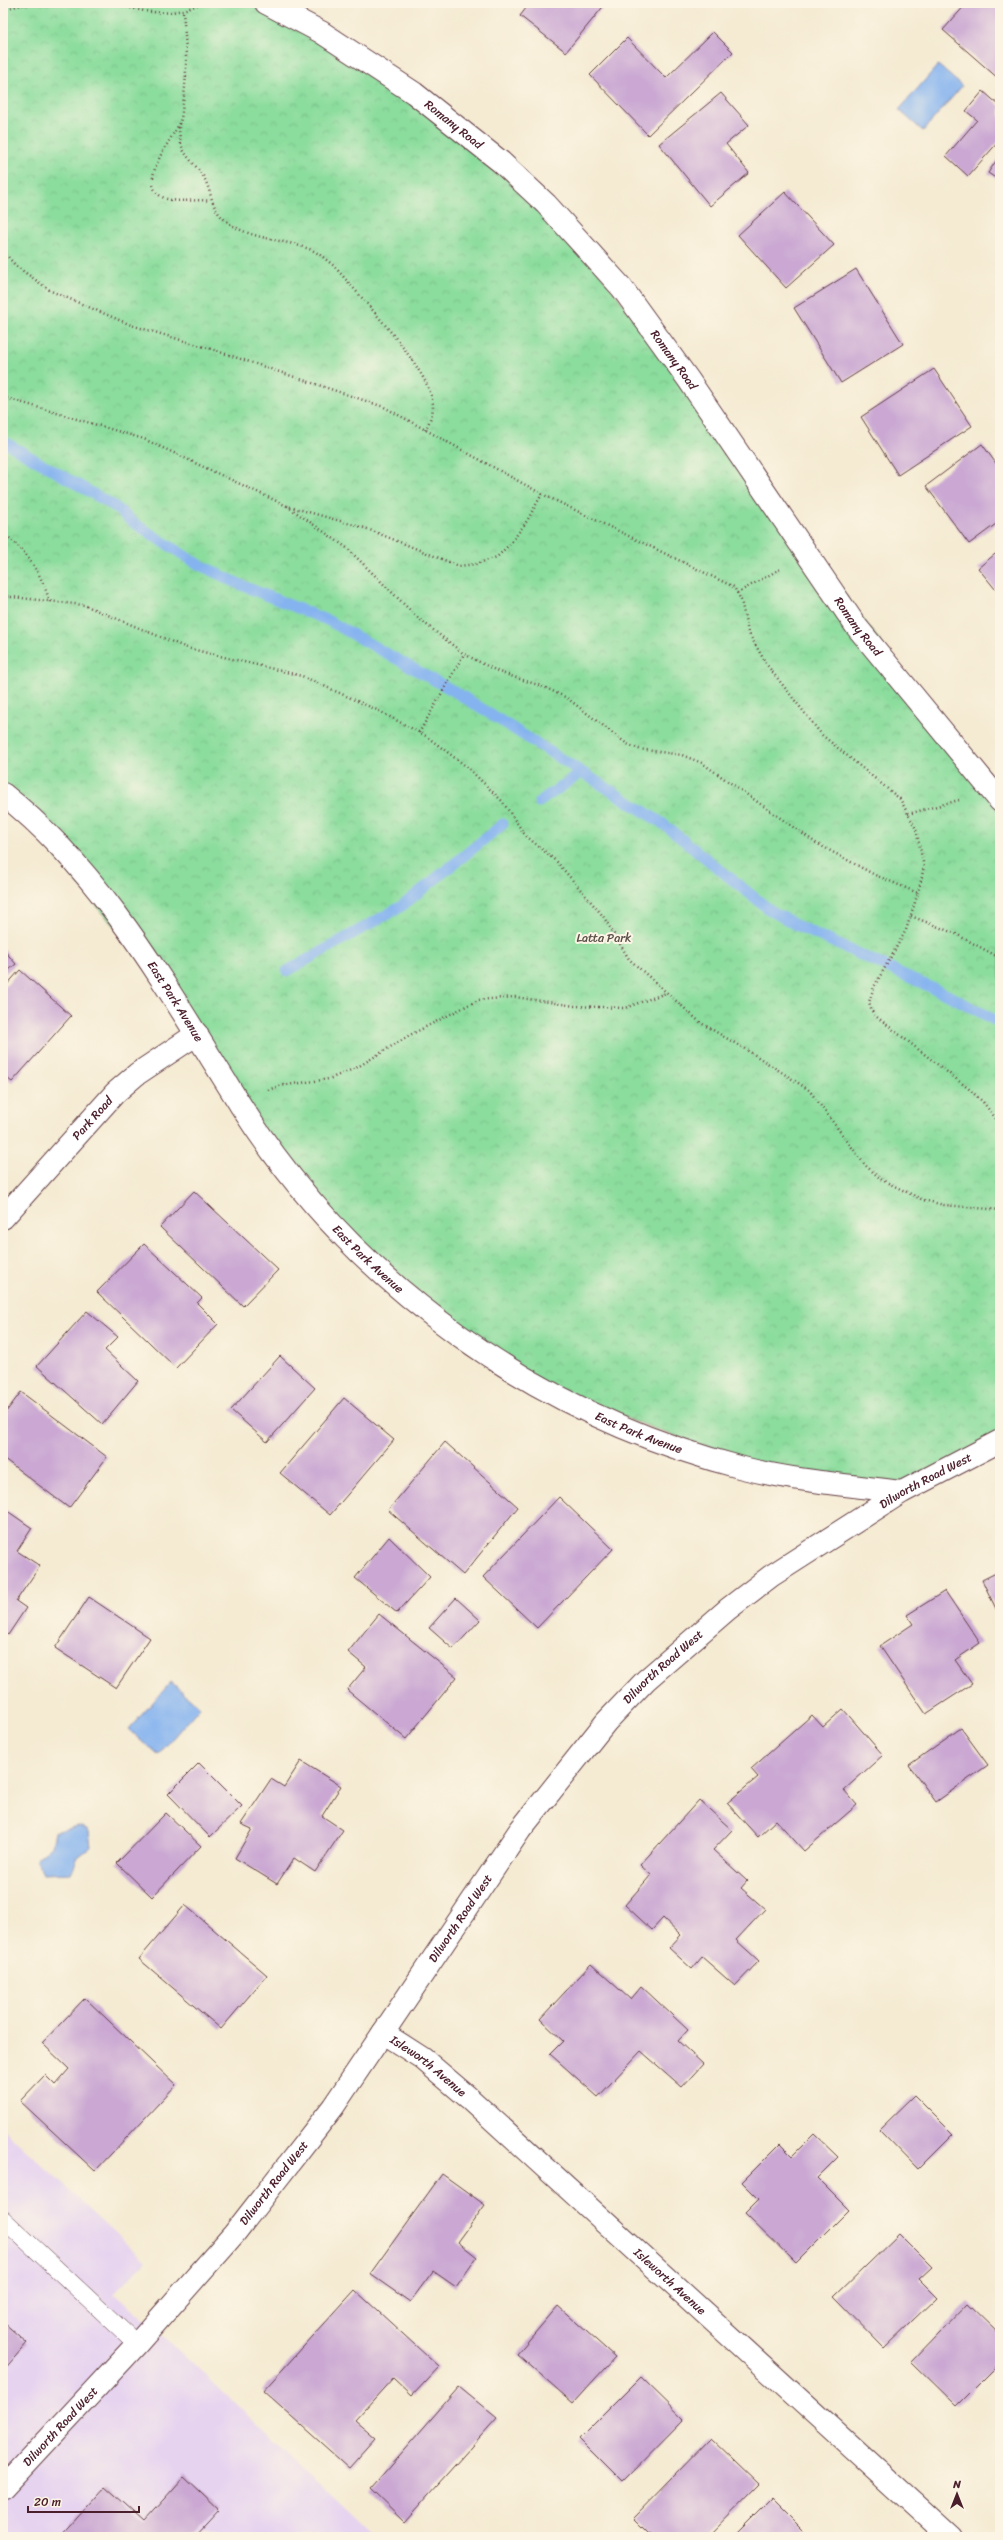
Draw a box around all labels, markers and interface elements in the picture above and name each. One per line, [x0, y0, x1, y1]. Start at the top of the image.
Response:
street label: Romany Road [419, 94, 489, 156]
street label: Romany Road [645, 325, 704, 396]
street label: Romany Road [828, 592, 889, 663]
park label: Latta Park [577, 927, 632, 949]
street label: East Park Avenue [141, 956, 210, 1046]
street label: Park Road [66, 1090, 119, 1145]
street label: East Park Avenue [327, 1219, 409, 1299]
street label: East Park Avenue [591, 1405, 686, 1460]
street label: Dilworth Road West [875, 1446, 976, 1515]
street label: Dilworth Road West [617, 1624, 708, 1709]
street label: Dilworth Road West [422, 1870, 498, 1967]
street label: Isleworth Avenue [385, 2029, 472, 2103]
street label: Dilworth Road West [233, 2136, 314, 2230]
street label: Isleworth Avenue [628, 2241, 712, 2321]
street label: Dilworth Road West [17, 2381, 103, 2472]
north arrow [937, 2474, 977, 2514]
text: N [952, 2475, 961, 2494]
scale bar [28, 2488, 139, 2514]
text: 20 m [34, 2491, 61, 2513]

